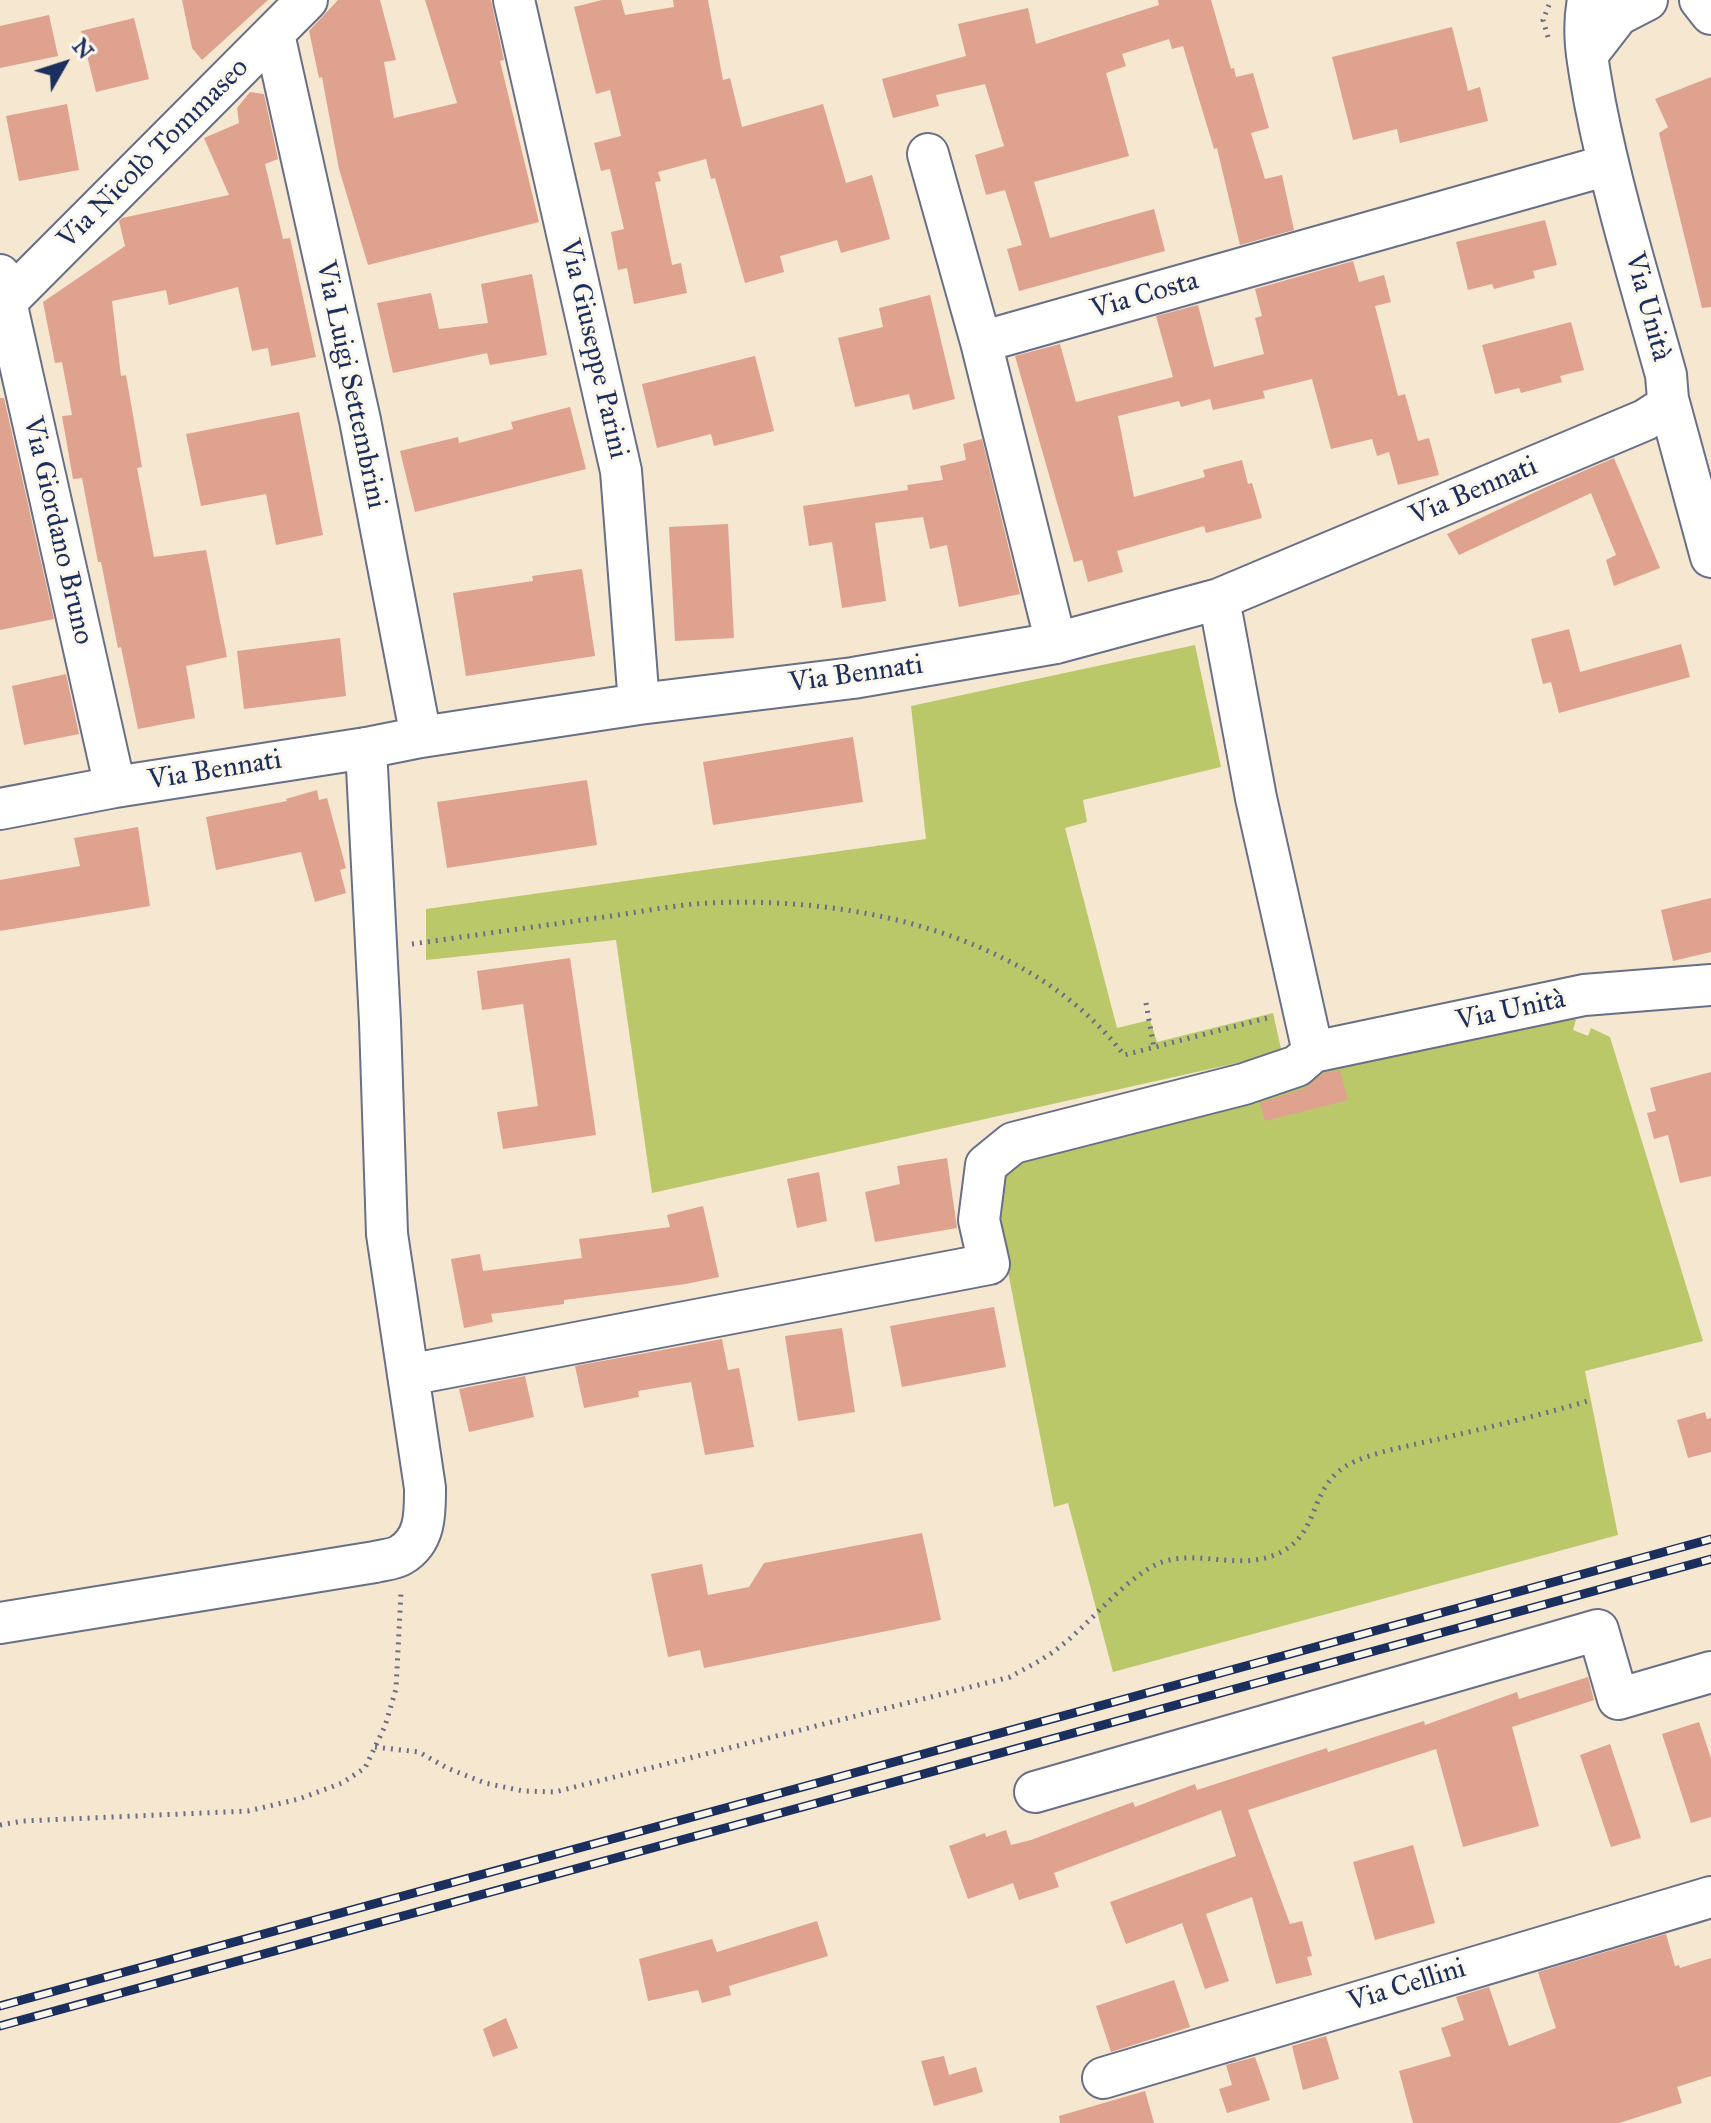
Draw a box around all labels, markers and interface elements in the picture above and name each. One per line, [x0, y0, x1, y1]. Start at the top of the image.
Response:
north arrow [24, 24, 104, 104]
text: N [67, 33, 99, 64]
street label: Via Nicolò Tommaseo [52, 52, 256, 256]
street label: Via Giuseppe Parini [551, 236, 635, 462]
street label: Via Unità [1616, 249, 1678, 365]
street label: Via Luigi Settembrini [307, 258, 393, 512]
street label: Via Costa [1087, 265, 1203, 327]
street label: Via Giordano Bruno [14, 414, 100, 648]
street label: Via Bennati [1405, 450, 1543, 534]
street label: Via Bennati [787, 649, 925, 701]
street label: Via Bennati [146, 744, 284, 798]
street label: Via Unità [1453, 983, 1569, 1039]
street label: Via Cellini [1344, 1952, 1470, 2020]

